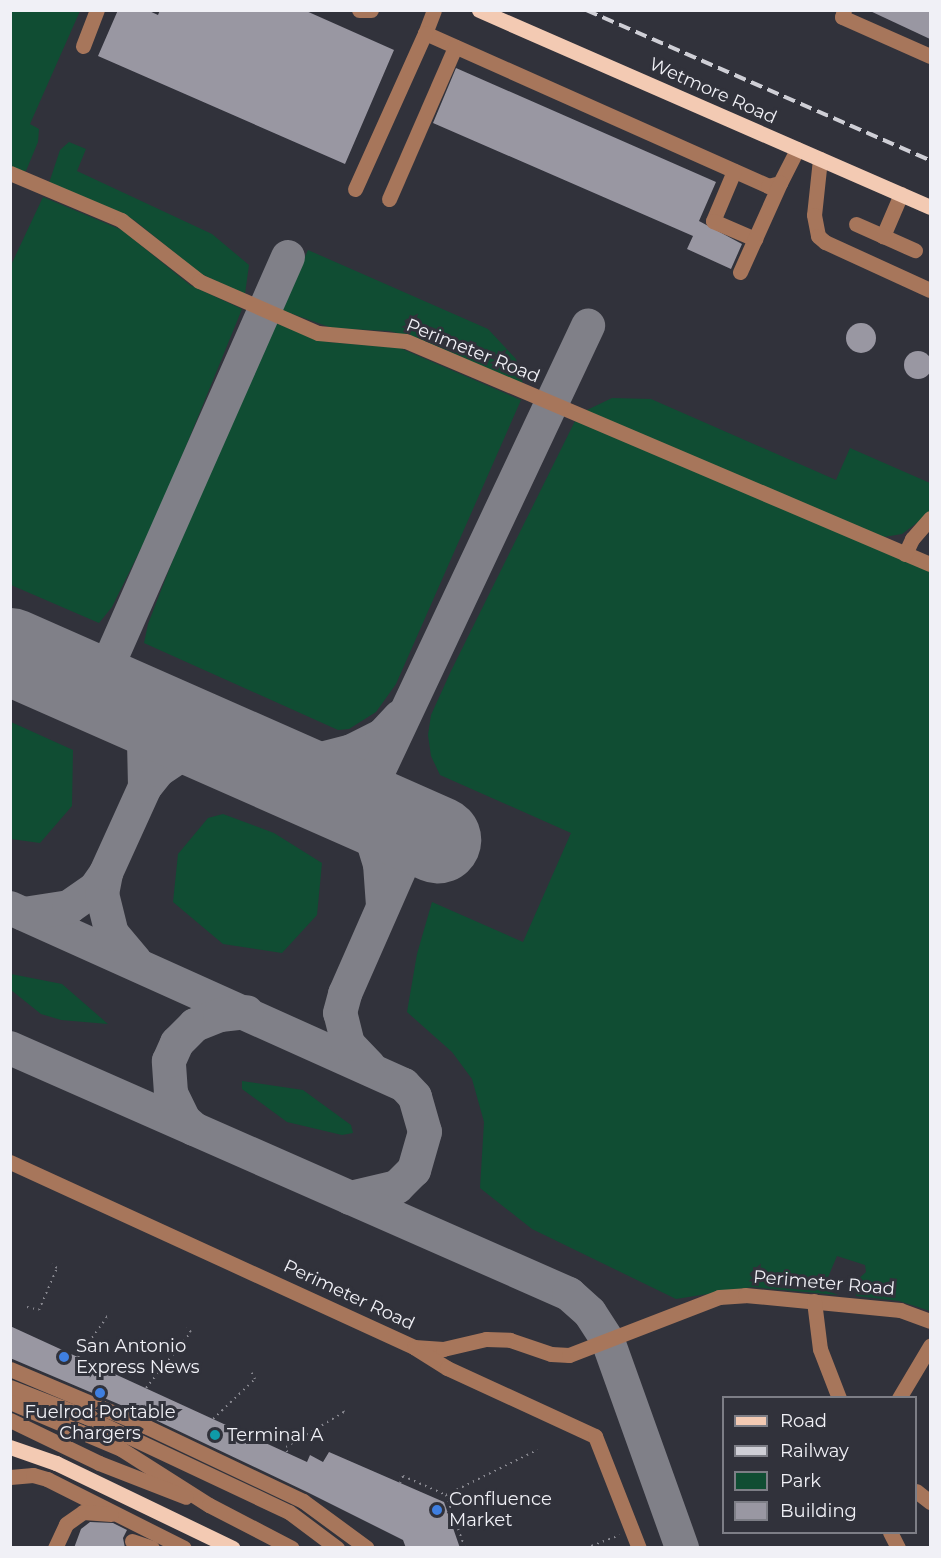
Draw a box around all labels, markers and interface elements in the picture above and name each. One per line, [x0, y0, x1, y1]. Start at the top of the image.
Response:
street label: Wetmore Road [646, 53, 780, 129]
street label: Perimeter Road [403, 314, 543, 388]
street label: Perimeter Road [280, 1255, 418, 1335]
street label: Perimeter Road [752, 1266, 896, 1300]
place label: San Antonio Express News [76, 1336, 200, 1378]
marker: San Antonio Express News [57, 1350, 71, 1364]
marker: Fuelrod Portable Chargers [93, 1386, 107, 1400]
legend [722, 1396, 917, 1534]
place label: Fuelrod Portable Chargers [24, 1402, 176, 1444]
text: Road [780, 1410, 827, 1432]
place label: Terminal A [227, 1424, 323, 1446]
marker: Terminal A [208, 1428, 222, 1442]
text: Railway [780, 1440, 849, 1462]
text: Park [780, 1470, 821, 1492]
place label: Confluence Market [449, 1489, 552, 1532]
text: Building [780, 1500, 857, 1522]
marker: Confluence Market [430, 1503, 444, 1517]

